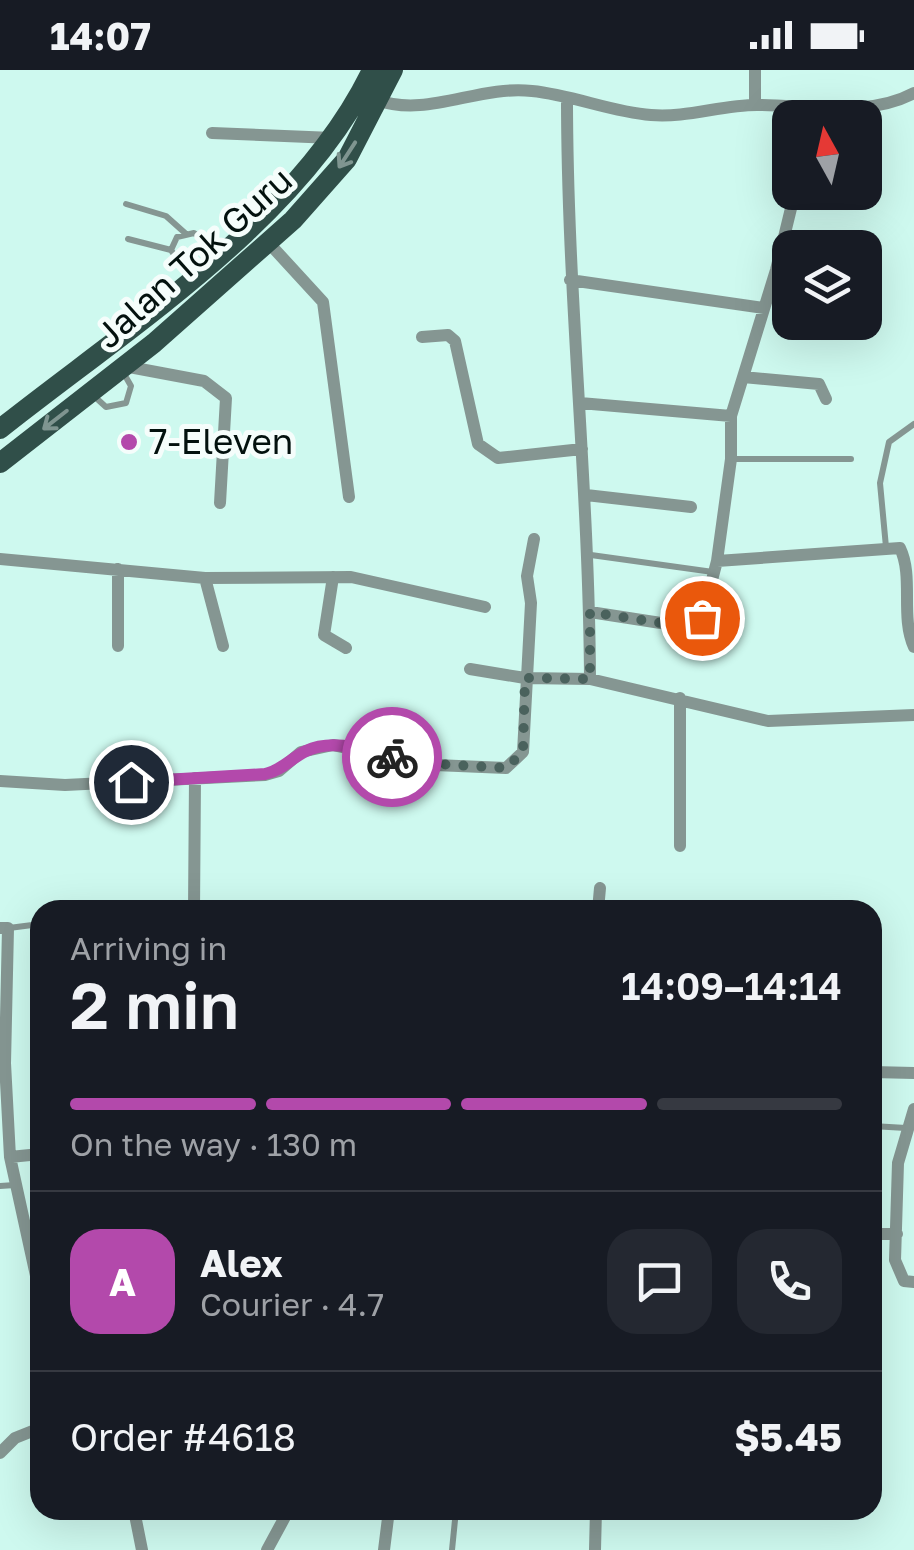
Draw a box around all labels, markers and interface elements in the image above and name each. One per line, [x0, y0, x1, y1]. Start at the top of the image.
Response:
text: 14:07 [50, 13, 151, 58]
north arrow [772, 100, 882, 210]
map controls [772, 100, 882, 340]
one-way arrow [336, 141, 357, 169]
street label: Jalan Tok Guru [87, 158, 300, 356]
button: layers [772, 230, 882, 340]
one-way arrow [42, 409, 69, 430]
place label: 7-Eleven [149, 420, 293, 462]
marker: 7-Eleven [118, 431, 140, 453]
pin [660, 576, 745, 661]
icon: bag [675, 591, 730, 646]
courier [342, 707, 442, 807]
icon: bike [365, 730, 420, 785]
pin [89, 740, 174, 825]
icon: home [104, 755, 159, 810]
text: Arriving in [70, 929, 227, 967]
text: 14:09–14:14 [621, 963, 842, 1008]
text: 2 min [70, 965, 239, 1043]
text: On the way · 130 m [70, 1125, 357, 1163]
button: chat [607, 1229, 712, 1334]
button: phone [737, 1229, 842, 1334]
text: Alex [200, 1240, 283, 1285]
text: A [109, 1259, 136, 1304]
text: Courier · 4.7 [200, 1285, 384, 1323]
text: Order #4618 [70, 1414, 296, 1459]
text: $5.45 [734, 1414, 842, 1459]

